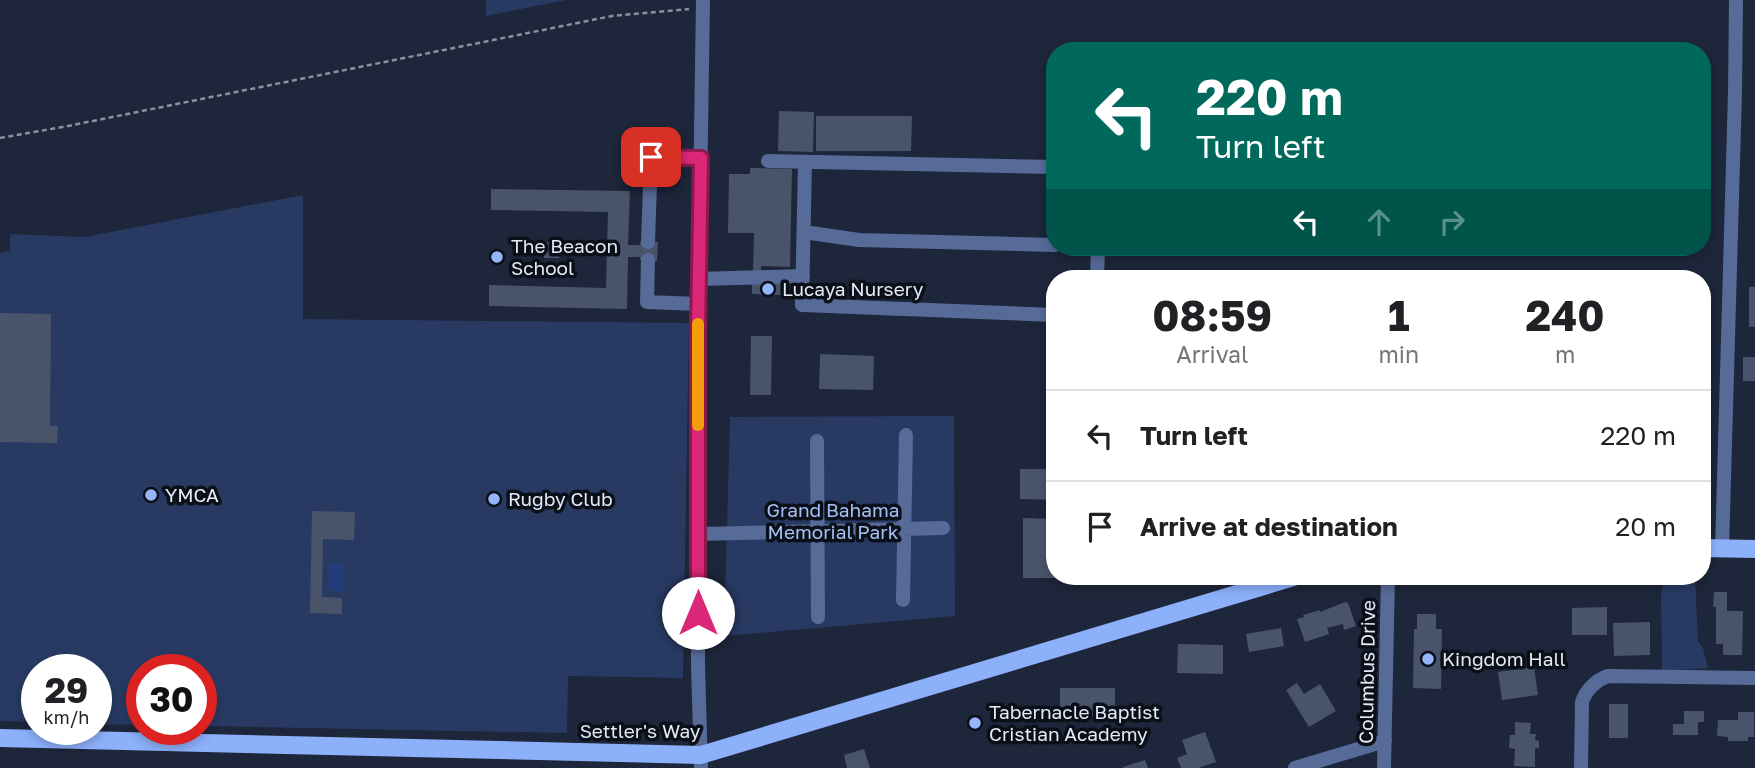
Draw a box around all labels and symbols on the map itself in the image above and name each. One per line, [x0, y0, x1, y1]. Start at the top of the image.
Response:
pin [621, 127, 681, 187]
place label: The Beacon School [511, 234, 618, 279]
marker: The Beacon School [489, 249, 505, 265]
place label: Lucaya Nursery [782, 277, 924, 300]
marker: Lucaya Nursery [760, 281, 776, 297]
place label: YMCA [165, 483, 219, 506]
marker: YMCA [143, 487, 159, 503]
place label: Rugby Club [508, 487, 613, 510]
marker: Rugby Club [486, 491, 502, 507]
park label: Grand Bahama Memorial Park [767, 498, 899, 543]
position arrow [661, 576, 735, 650]
street label: Columbus Drive [1354, 600, 1379, 744]
place label: Kingdom Hall [1442, 647, 1566, 670]
marker: Kingdom Hall [1420, 651, 1436, 667]
speed limit sign: 30 [126, 654, 217, 745]
place label: Tabernacle Baptist Cristian Academy [989, 700, 1160, 745]
marker: Tabernacle Baptist Cristian Academy [967, 715, 983, 731]
street label: Settler's Way [580, 719, 701, 742]

